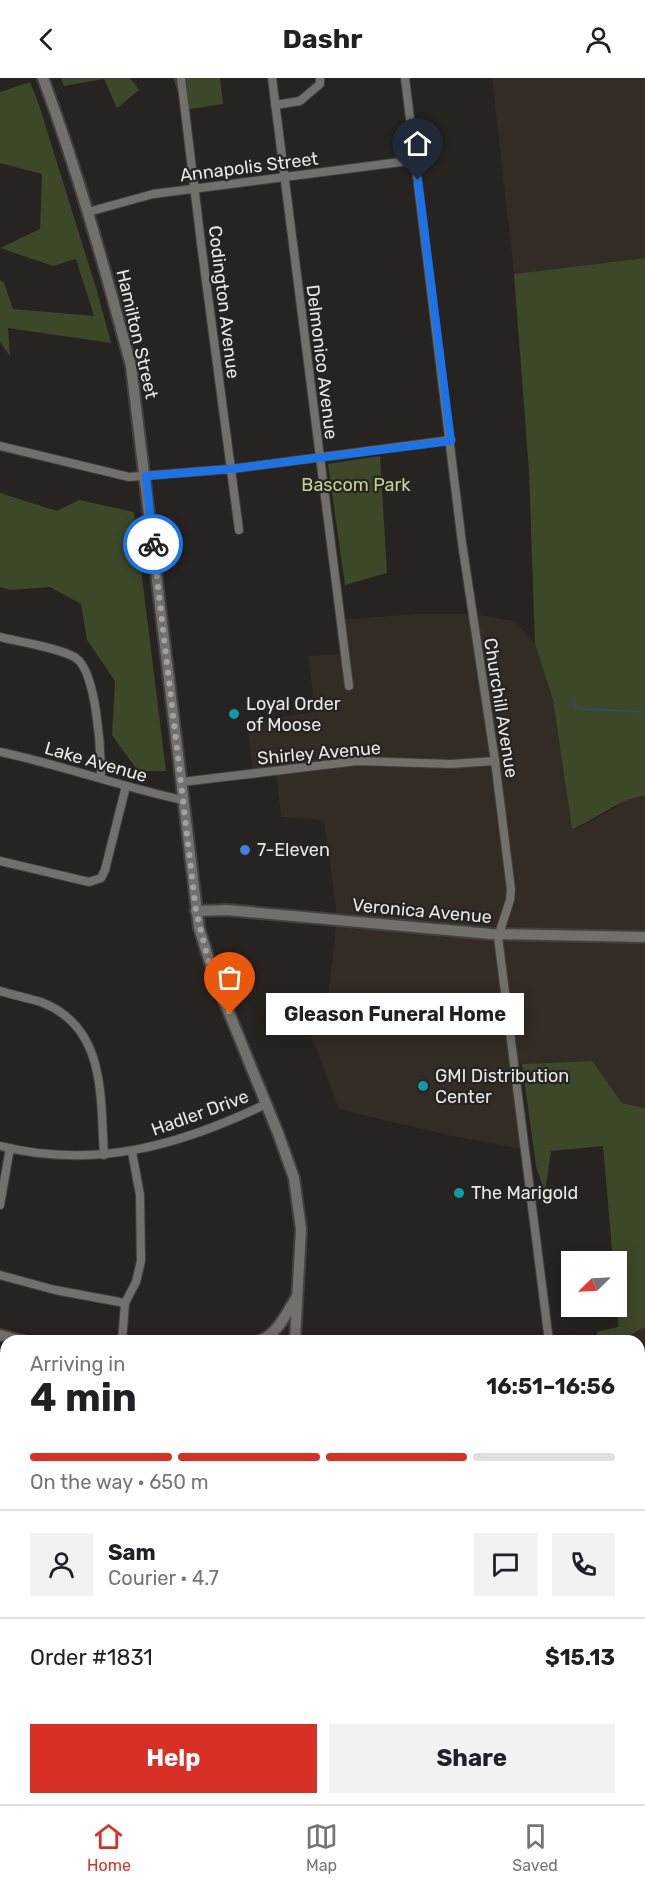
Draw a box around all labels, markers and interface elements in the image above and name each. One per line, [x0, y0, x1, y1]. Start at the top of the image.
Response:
icon: back [30, 23, 63, 56]
text: Dashr [282, 23, 363, 55]
icon: person [582, 23, 615, 56]
pin [392, 118, 443, 180]
icon: home [401, 127, 434, 160]
street label: Annapolis Street [179, 148, 319, 186]
street label: Codington Avenue [204, 224, 244, 380]
street label: Hamilton Street [111, 267, 163, 401]
street label: Delmonico Avenue [302, 283, 342, 441]
park label: Bascom Park [301, 474, 411, 496]
courier [123, 514, 183, 574]
icon: bike [137, 528, 170, 561]
street label: Churchill Avenue [479, 636, 523, 780]
place label: Loyal Order of Moose [246, 693, 341, 736]
marker: Loyal Order of Moose [227, 707, 241, 721]
street label: Lake Avenue [42, 737, 150, 787]
street label: Shirley Avenue [256, 737, 382, 769]
place label: 7-Eleven [257, 839, 330, 861]
marker: 7-Eleven [238, 843, 252, 857]
street label: Veronica Avenue [351, 894, 493, 928]
pin [204, 952, 255, 1014]
icon: bag [213, 961, 246, 994]
callout: Gleason Funeral Home [266, 993, 524, 1035]
text: Gleason Funeral Home [284, 1002, 506, 1026]
place label: GMI Distribution Center [435, 1065, 569, 1108]
marker: GMI Distribution Center [416, 1079, 430, 1093]
street label: Hadler Drive [148, 1085, 252, 1141]
place label: The Marigold [471, 1182, 578, 1204]
marker: The Marigold [452, 1186, 466, 1200]
north arrow [561, 1251, 627, 1317]
map controls [561, 1251, 627, 1317]
text: Arriving in [30, 1352, 125, 1376]
text: 16:51–16:56 [486, 1373, 615, 1400]
text: 4 min [30, 1375, 137, 1421]
text: On the way · 650 m [30, 1470, 209, 1494]
button: person [30, 1533, 93, 1596]
button: chat [474, 1533, 537, 1596]
button: phone [552, 1533, 615, 1596]
text: Sam [108, 1539, 156, 1566]
text: Courier · 4.7 [108, 1566, 219, 1590]
text: Order #1831 [30, 1644, 153, 1671]
text: $15.13 [545, 1644, 615, 1671]
button: Help [30, 1724, 317, 1793]
button: Share [329, 1724, 615, 1793]
tab: Home [87, 1820, 131, 1875]
tab: Map [305, 1820, 338, 1875]
tab: Saved [512, 1820, 558, 1875]

